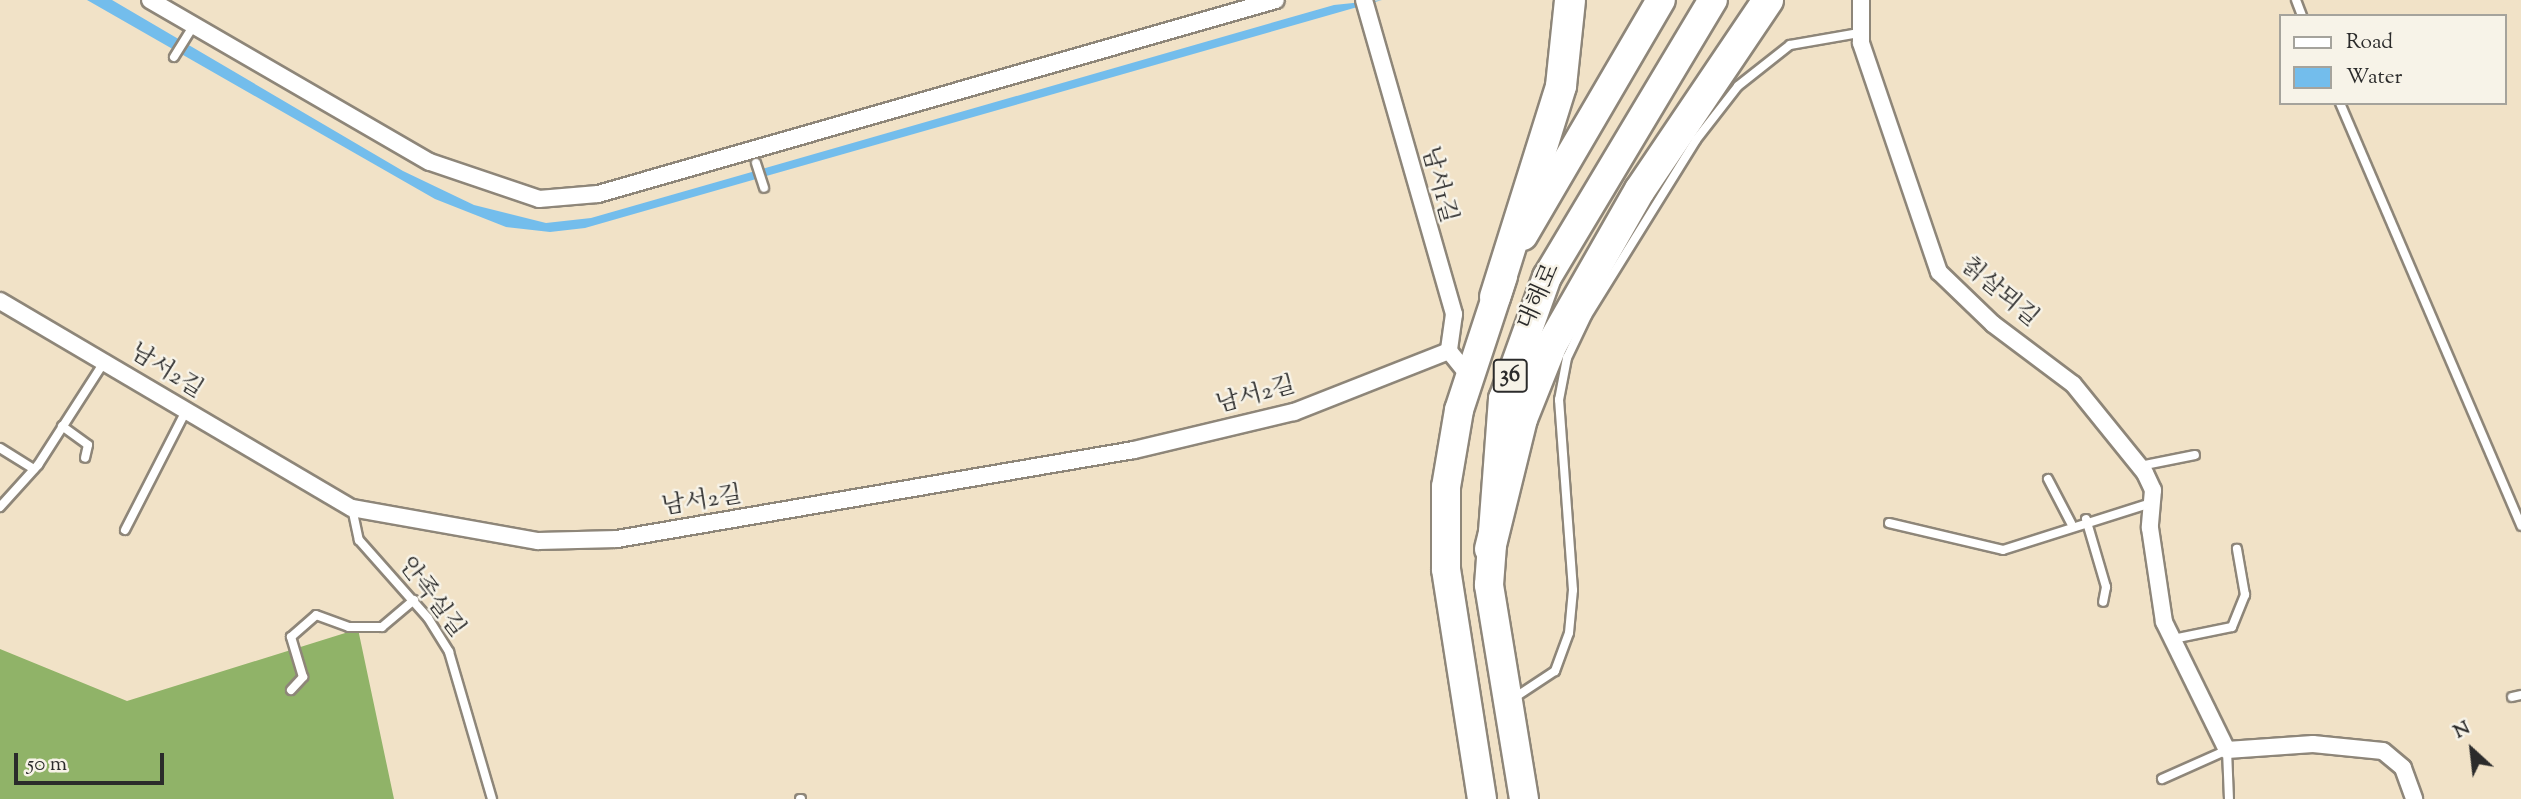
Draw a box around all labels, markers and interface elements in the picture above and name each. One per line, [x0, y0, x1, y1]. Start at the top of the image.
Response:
legend [2280, 14, 2507, 105]
text: Road [2346, 28, 2393, 58]
text: Water [2346, 63, 2402, 93]
street label: 남서1길 [1414, 144, 1462, 226]
street label: 칡살뫼길 [1954, 252, 2044, 334]
street label: 대해로 [1513, 259, 1567, 335]
street label: 남서2길 [124, 338, 208, 406]
road number: 36 [1492, 356, 1528, 396]
street label: 남서2길 [1213, 372, 1299, 420]
street label: 남서2길 [660, 481, 744, 523]
street label: 안족실길 [392, 552, 470, 644]
north arrow [2437, 715, 2507, 785]
text: N [2449, 715, 2475, 746]
scale bar [18, 740, 168, 784]
text: 50 m [27, 750, 67, 780]

